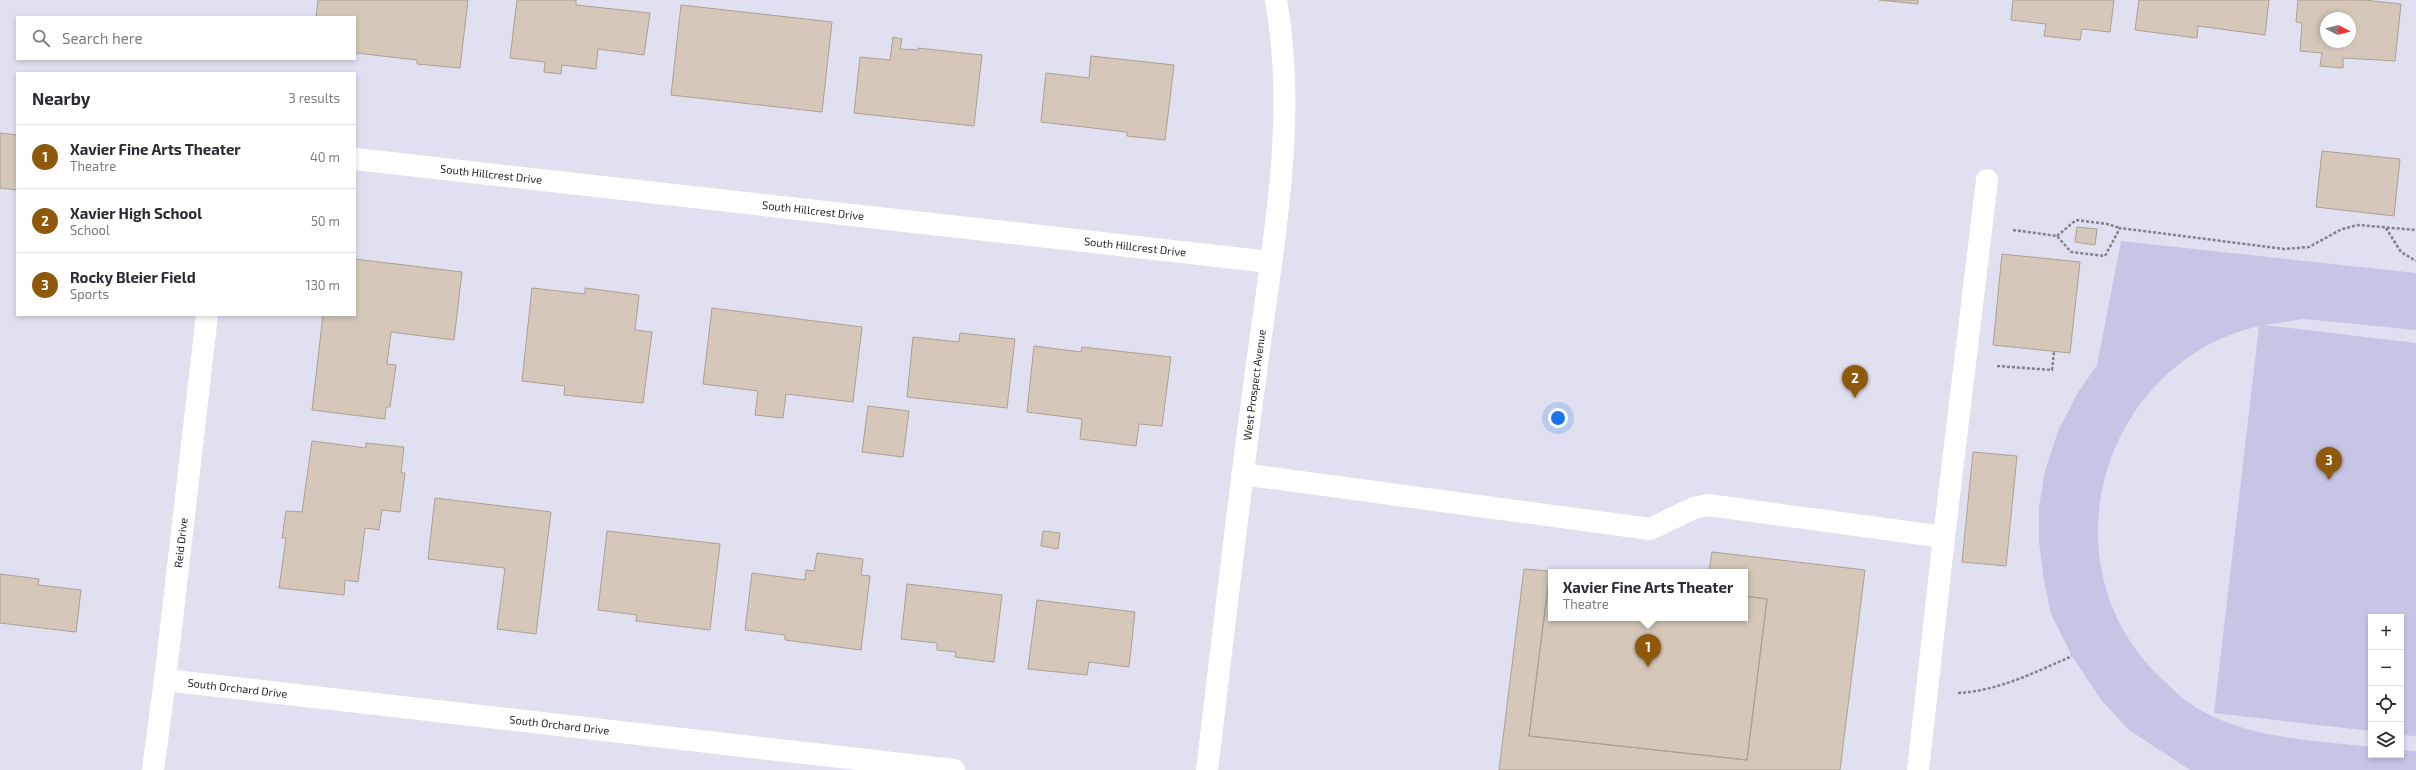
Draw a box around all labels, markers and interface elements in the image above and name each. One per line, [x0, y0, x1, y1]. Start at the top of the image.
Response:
north arrow [2320, 12, 2356, 48]
search box [16, 16, 356, 60]
icon: search [30, 27, 52, 49]
text: Search here [62, 29, 143, 47]
text: Nearby [32, 88, 90, 108]
text: 3 results [289, 90, 340, 106]
text: Xavier Fine Arts Theater [70, 140, 241, 158]
text: 1 [42, 149, 48, 165]
text: 40 m [310, 149, 340, 165]
text: Theatre [70, 158, 116, 174]
street label: South Hillcrest Drive [440, 162, 543, 186]
street label: South Hillcrest Drive [762, 198, 865, 222]
text: Xavier High School [70, 204, 202, 222]
text: 2 [41, 213, 49, 229]
text: 50 m [311, 213, 340, 229]
text: School [70, 222, 110, 238]
street label: South Hillcrest Drive [1084, 234, 1187, 259]
text: Rocky Bleier Field [70, 268, 196, 286]
text: 3 [41, 277, 49, 293]
text: 130 m [305, 277, 340, 293]
text: Sports [70, 286, 109, 302]
street label: West Prospect Avenue [1240, 328, 1268, 441]
pin: 2 [1842, 365, 1868, 398]
your location [1548, 408, 1568, 428]
pin: 3 [2316, 447, 2342, 480]
street label: Reid Drive [171, 517, 190, 568]
popup [1548, 569, 1748, 621]
text: Xavier Fine Arts Theater [1563, 578, 1733, 596]
text: Theatre [1563, 596, 1609, 612]
map controls [2368, 614, 2404, 758]
button: + [2368, 614, 2404, 650]
pin: 1 [1635, 634, 1661, 667]
button: − [2368, 650, 2404, 686]
street label: South Orchard Drive [187, 676, 288, 700]
button: locate [2368, 686, 2404, 722]
street label: South Orchard Drive [509, 712, 610, 737]
button: layers [2368, 722, 2404, 758]

